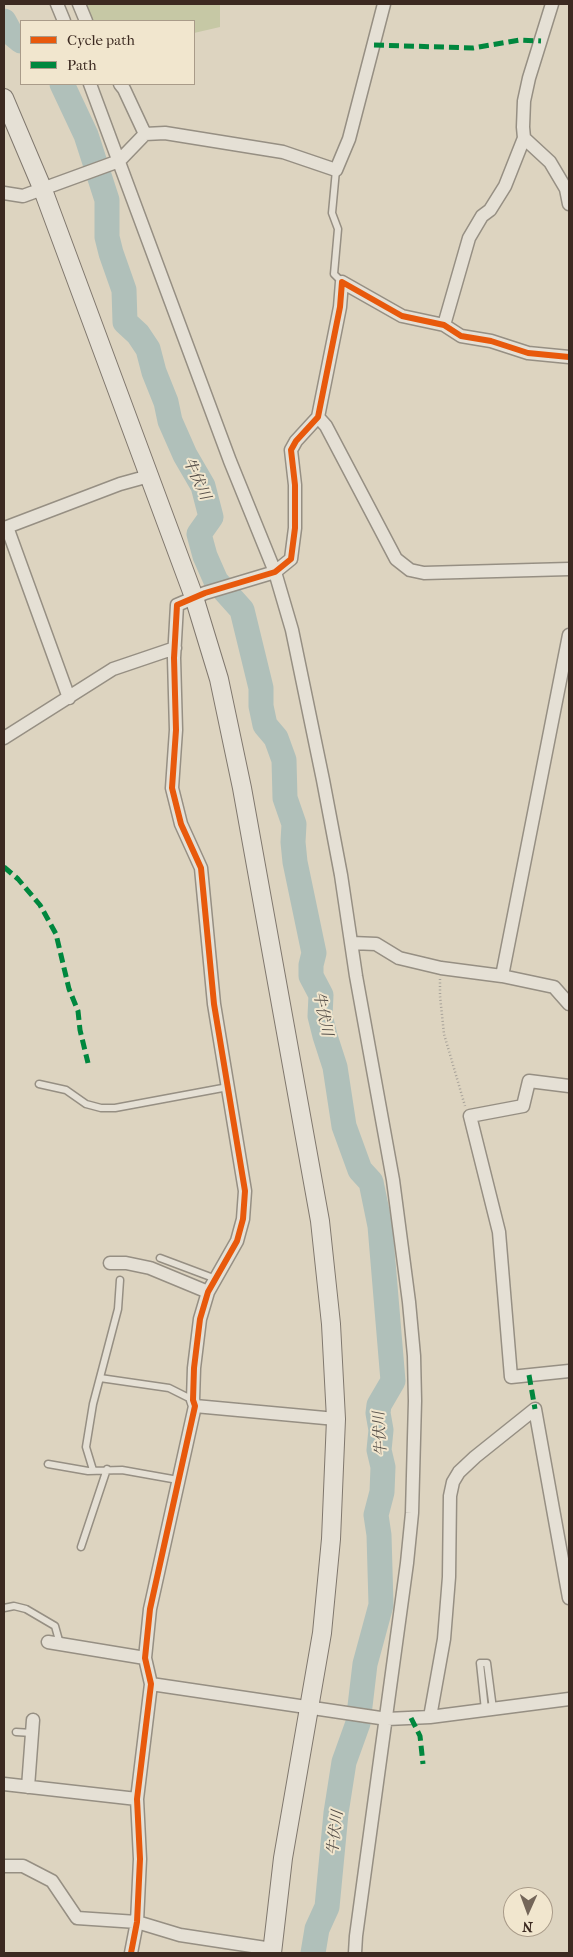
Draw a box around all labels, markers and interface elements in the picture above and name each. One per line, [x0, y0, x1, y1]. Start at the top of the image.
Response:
legend [20, 20, 195, 85]
text: Cycle path [67, 31, 135, 49]
text: Path [67, 56, 97, 74]
water label: 牛伏川 [178, 455, 214, 503]
water label: 牛伏川 [309, 990, 335, 1038]
water label: 牛伏川 [371, 1411, 391, 1457]
water label: 牛伏川 [324, 1810, 348, 1856]
north arrow [503, 1887, 553, 1937]
text: N [522, 1918, 533, 1935]

